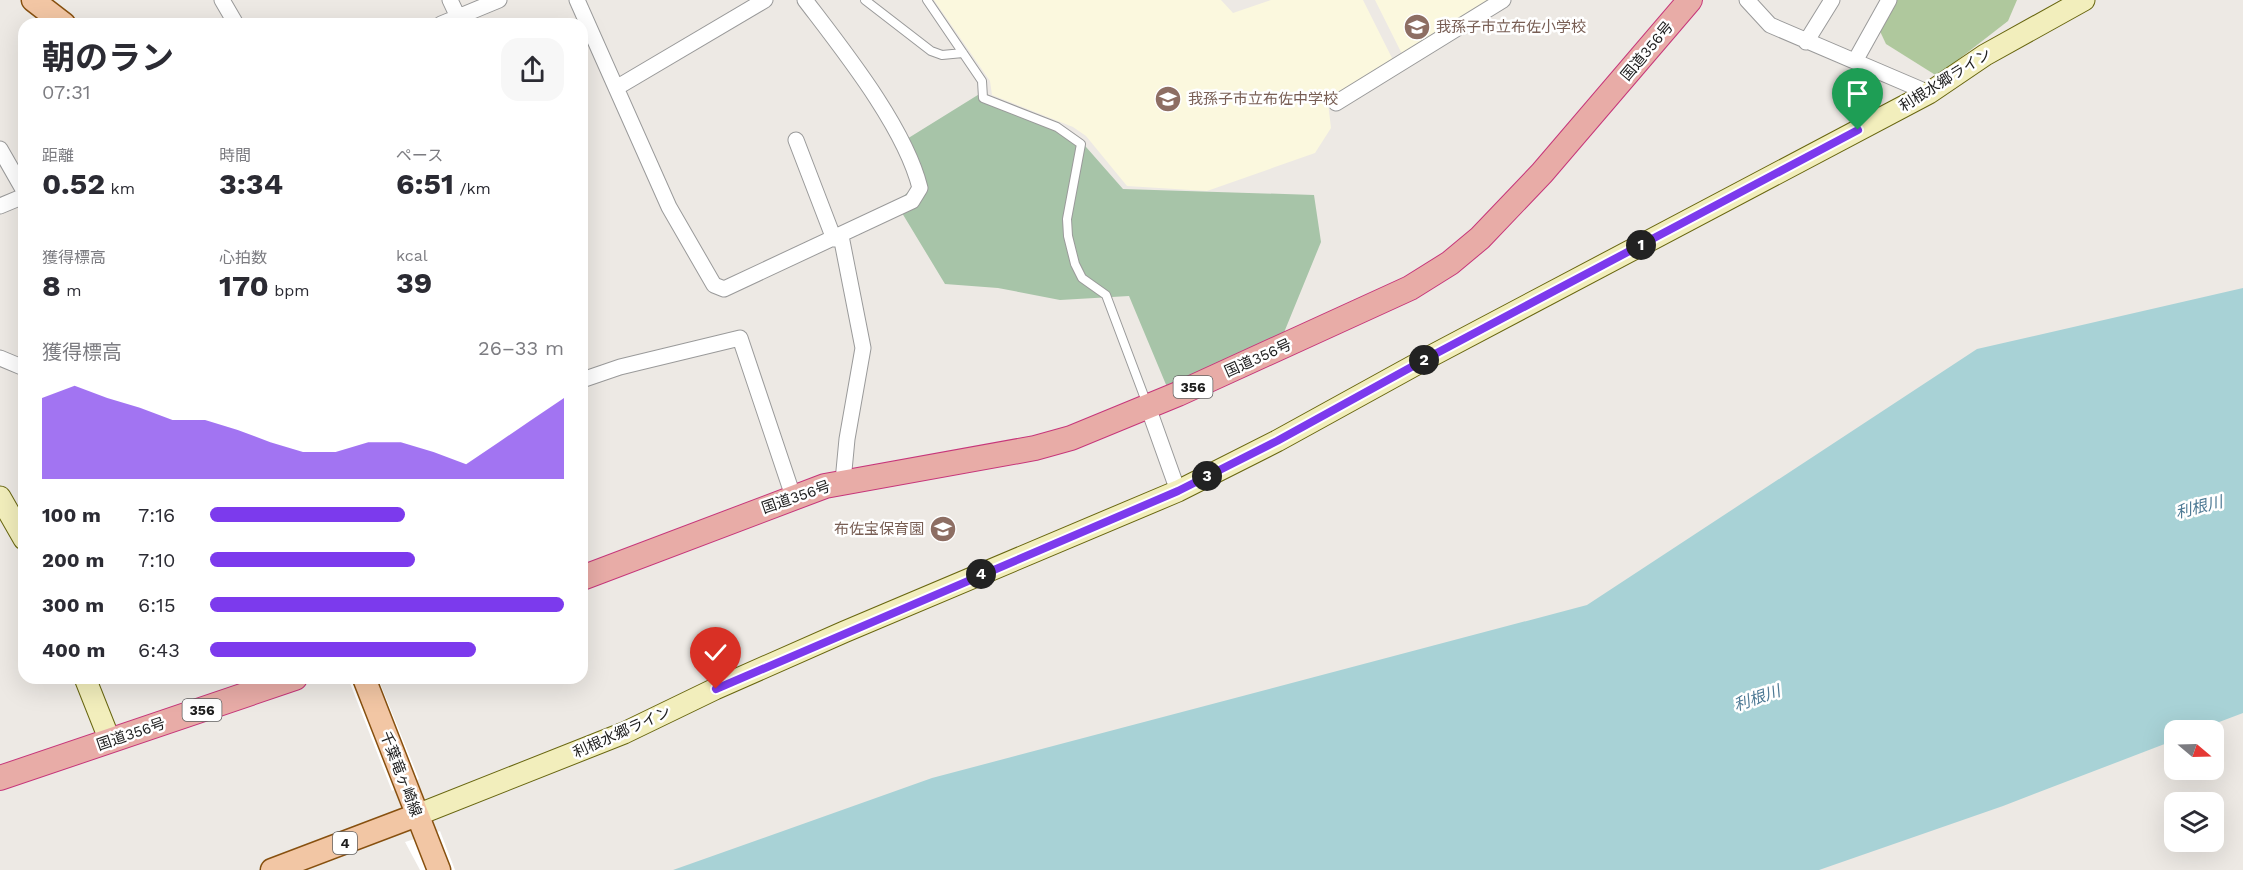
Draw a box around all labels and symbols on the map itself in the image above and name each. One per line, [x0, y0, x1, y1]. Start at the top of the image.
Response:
school or university icon: 我孫子市立布佐小学校 [1402, 12, 1432, 42]
place label: 我孫子市立布佐小学校 [1436, 18, 1586, 36]
street label: 国道356号 [1617, 18, 1677, 84]
street label: 利根水郷ライン [1896, 45, 1994, 115]
pin [1832, 68, 1883, 130]
school or university icon: 我孫子市立布佐中学校 [1153, 84, 1183, 114]
place label: 我孫子市立布佐中学校 [1188, 90, 1338, 108]
pin: 1 [1626, 230, 1656, 260]
street label: 国道356号 [1222, 335, 1294, 381]
pin: 2 [1409, 345, 1439, 375]
road number: 356 [1174, 376, 1212, 398]
pin: 3 [1192, 461, 1222, 491]
street label: 国道356号 [759, 477, 833, 517]
water label: 利根川 [2173, 491, 2227, 522]
school or university icon: 布佐宝保育園 [928, 514, 958, 544]
place label: 布佐宝保育園 [834, 520, 924, 538]
pin: 4 [966, 559, 996, 589]
pin [690, 627, 741, 689]
water label: 利根川 [1731, 681, 1785, 715]
road number: 356 [182, 699, 222, 721]
street label: 利根水郷ライン [570, 702, 674, 762]
street label: 国道356号 [94, 714, 168, 754]
north arrow [2164, 720, 2224, 780]
street label: 千葉竜ヶ崎線 [376, 729, 426, 819]
road number: 4 [333, 832, 357, 854]

